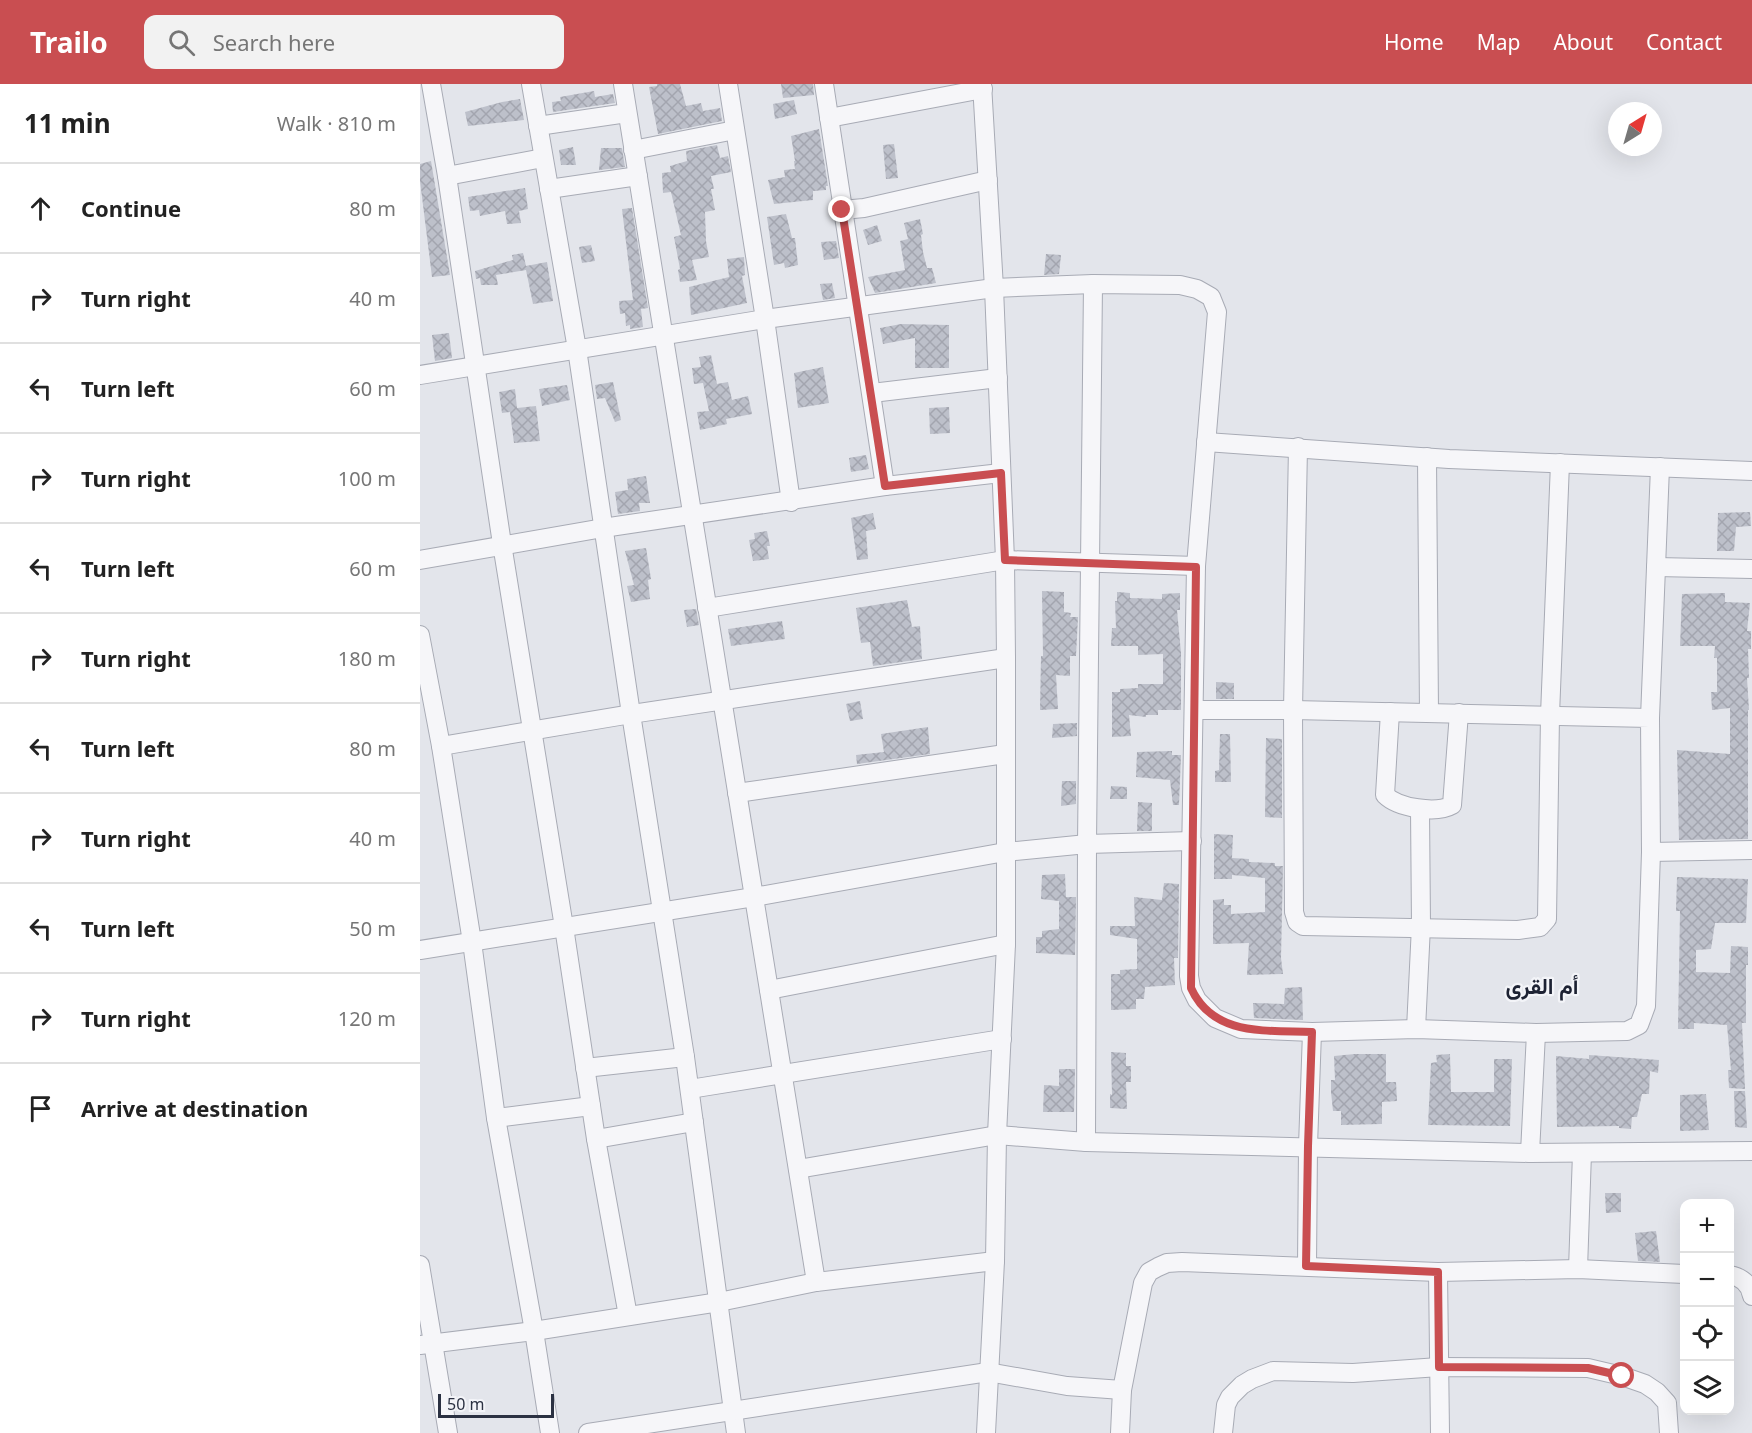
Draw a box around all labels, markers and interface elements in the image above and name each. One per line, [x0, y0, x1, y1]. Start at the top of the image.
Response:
search box [144, 15, 564, 69]
text: Trailo [30, 23, 108, 61]
icon: search [165, 26, 198, 59]
text: Search here [213, 27, 335, 57]
text: Home [1384, 28, 1444, 56]
text: Map [1477, 28, 1520, 56]
text: About [1553, 28, 1613, 56]
text: Contact [1646, 28, 1722, 56]
north arrow [1608, 102, 1662, 156]
text: 11 min [24, 105, 111, 141]
text: Walk · 810 m [277, 110, 396, 137]
icon: ahead [24, 192, 57, 225]
text: Continue [81, 193, 181, 223]
text: 80 m [349, 195, 396, 222]
route end [828, 196, 854, 222]
icon: right [24, 282, 57, 315]
text: Turn right [81, 283, 191, 313]
text: 40 m [349, 285, 396, 312]
icon: left [24, 372, 57, 405]
text: Turn left [81, 373, 175, 403]
text: 60 m [349, 375, 396, 402]
icon: right [24, 462, 57, 495]
text: Turn right [81, 463, 191, 493]
text: 100 m [338, 465, 396, 492]
icon: left [24, 552, 57, 585]
text: Turn left [81, 553, 175, 583]
text: 60 m [349, 555, 396, 582]
icon: right [24, 642, 57, 675]
text: Turn right [81, 643, 191, 673]
text: 180 m [338, 645, 396, 672]
icon: left [24, 732, 57, 765]
text: Turn left [81, 733, 175, 763]
text: 80 m [349, 735, 396, 762]
icon: right [24, 822, 57, 855]
text: Turn right [81, 823, 191, 853]
text: 40 m [349, 825, 396, 852]
icon: left [24, 912, 57, 945]
text: Turn left [81, 913, 175, 943]
text: 50 m [349, 915, 396, 942]
district label: أم القرى [1506, 970, 1578, 1001]
icon: right [24, 1002, 57, 1035]
text: Turn right [81, 1003, 191, 1033]
text: 120 m [338, 1005, 396, 1032]
icon: arrive [24, 1092, 57, 1125]
text: Arrive at destination [81, 1093, 308, 1123]
map controls [1680, 1199, 1734, 1415]
button: + [1680, 1199, 1734, 1253]
button: − [1680, 1253, 1734, 1307]
button: locate [1680, 1307, 1734, 1361]
button: layers [1680, 1361, 1734, 1415]
route start [1608, 1362, 1634, 1388]
scale bar [438, 1391, 554, 1418]
text: 50 m [447, 1393, 484, 1415]

